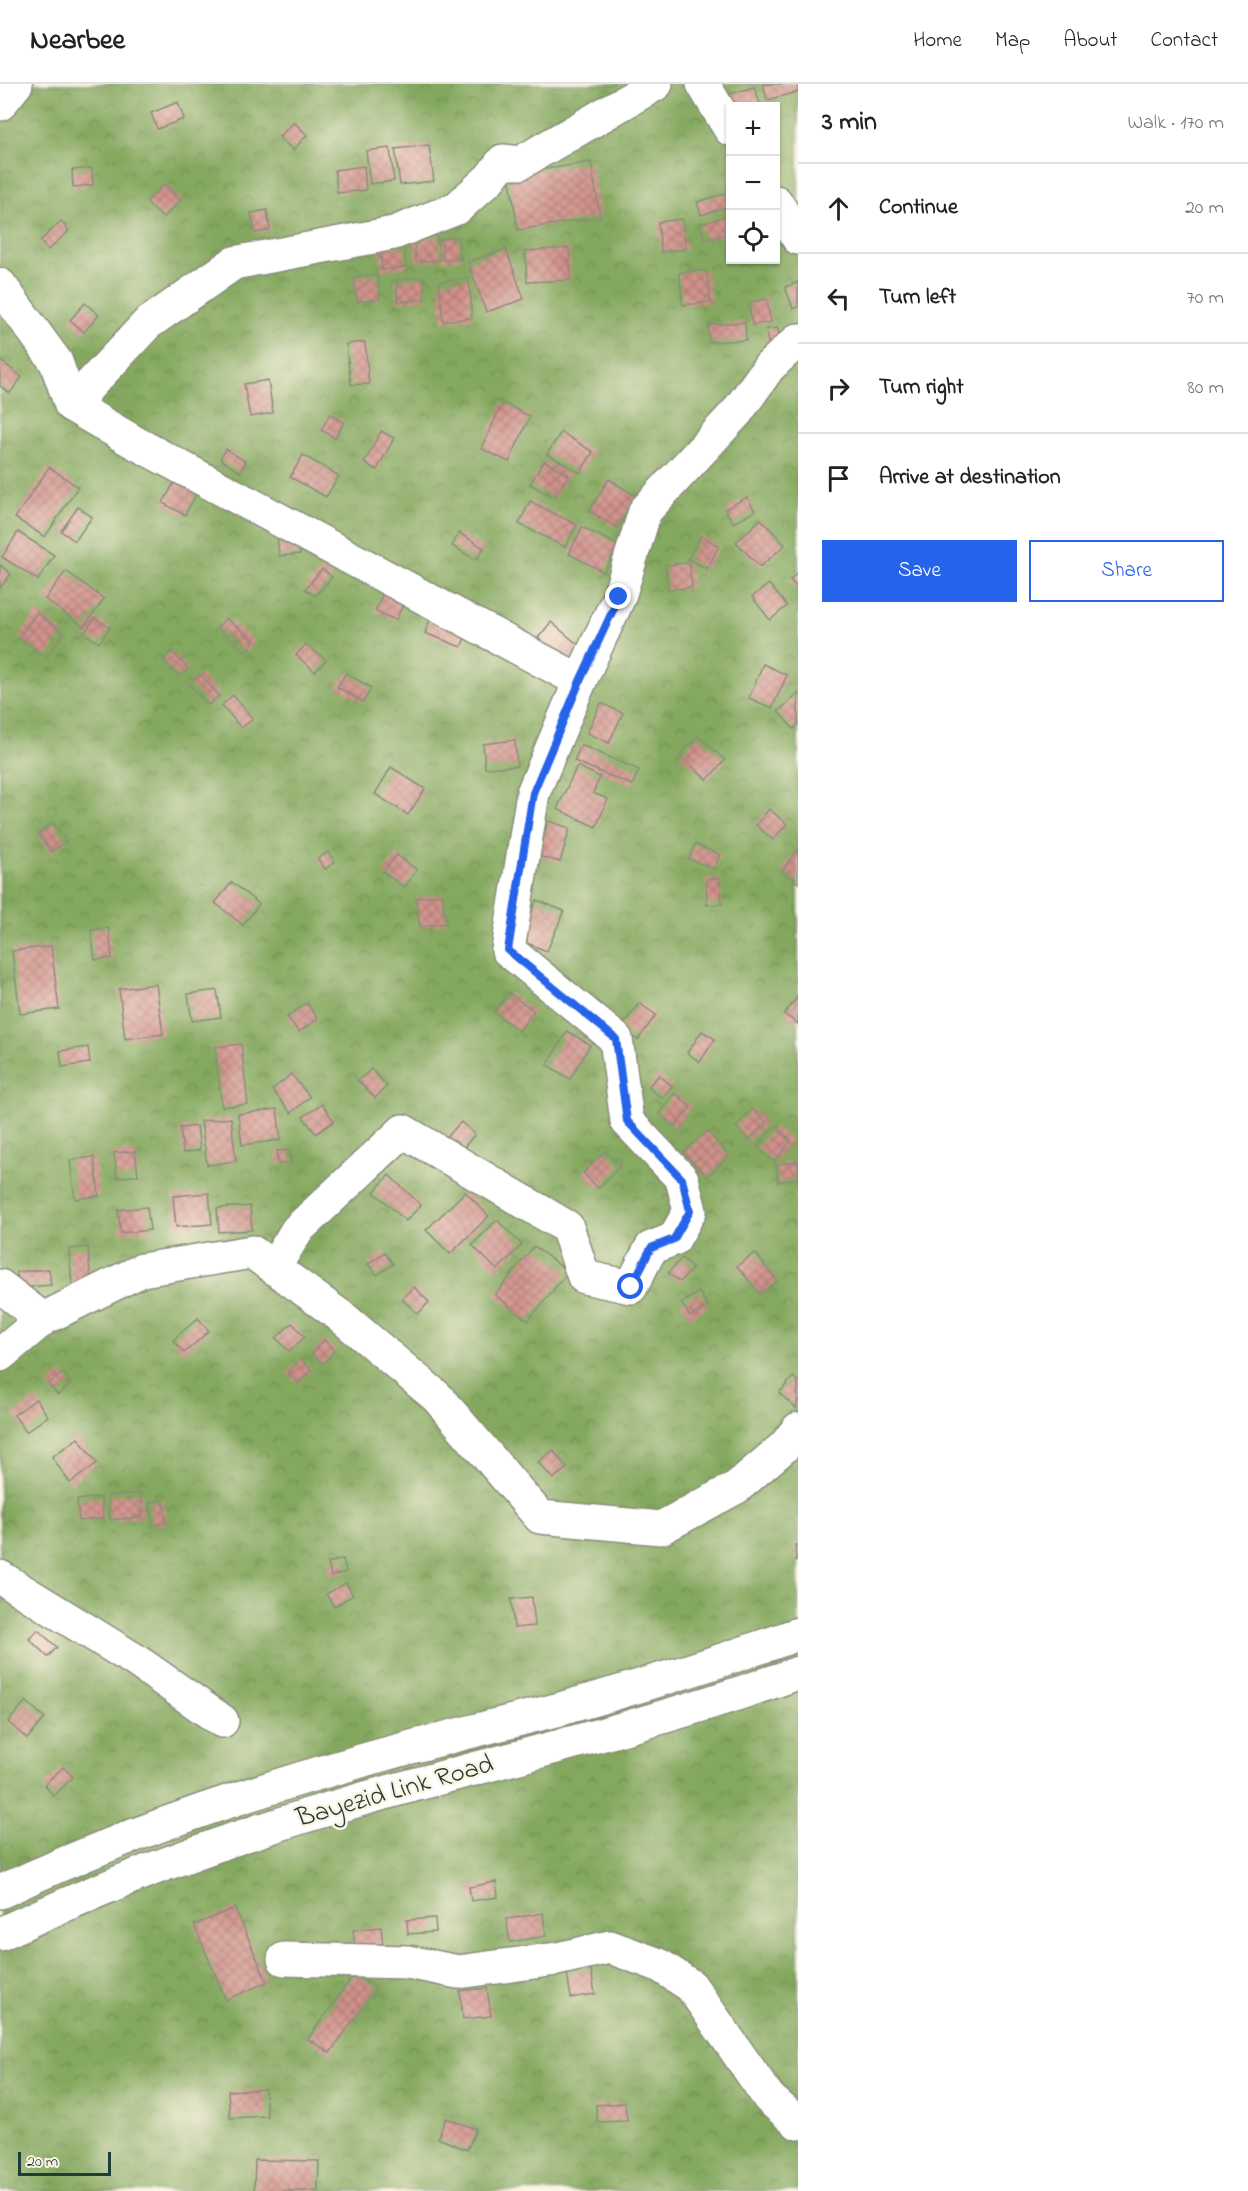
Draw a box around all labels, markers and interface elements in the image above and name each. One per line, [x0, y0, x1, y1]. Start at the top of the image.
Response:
text: Nearbee [30, 21, 125, 62]
text: Home [913, 26, 962, 56]
text: Map [995, 26, 1030, 56]
text: About [1063, 26, 1117, 56]
text: Contact [1150, 26, 1218, 56]
map controls [726, 102, 780, 264]
button: + [726, 102, 780, 156]
text: 3 min [822, 104, 877, 142]
text: Walk · 170 m [1128, 109, 1224, 138]
button: − [726, 156, 780, 210]
icon: ahead [822, 192, 855, 225]
text: Continue [879, 192, 958, 224]
text: 20 m [1185, 194, 1224, 223]
button: locate [726, 210, 780, 264]
icon: left [822, 282, 855, 315]
text: Turn left [879, 282, 956, 314]
text: 70 m [1187, 284, 1224, 313]
icon: right [822, 372, 855, 405]
text: Turn right [879, 372, 964, 404]
text: 80 m [1187, 374, 1224, 403]
icon: arrive [822, 462, 855, 495]
text: Arrive at destination [879, 462, 1061, 494]
button: Save [822, 540, 1017, 602]
button: Share [1029, 540, 1224, 602]
route end [605, 583, 631, 609]
route start [617, 1273, 643, 1299]
street label: Bayezid Link Road [291, 1745, 498, 1839]
scale bar [18, 2149, 111, 2176]
text: 20 m [27, 2150, 58, 2174]

